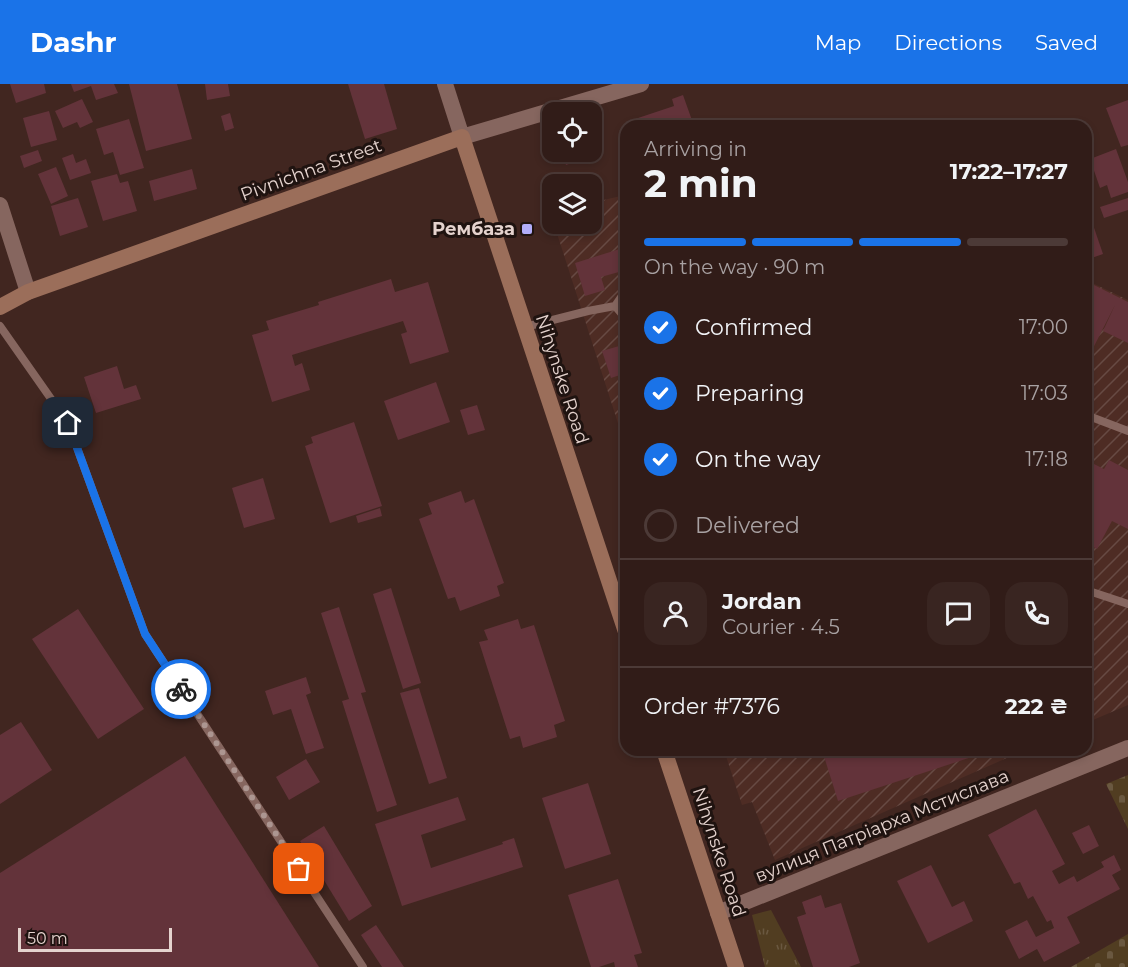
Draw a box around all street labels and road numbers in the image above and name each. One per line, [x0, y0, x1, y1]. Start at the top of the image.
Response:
street label: Pivnichna Street [237, 134, 385, 206]
street label: Nihynske Road [531, 311, 593, 447]
street label: вулиця Патріарха Мстислава [752, 765, 1012, 887]
street label: Nihynske Road [688, 784, 750, 920]

